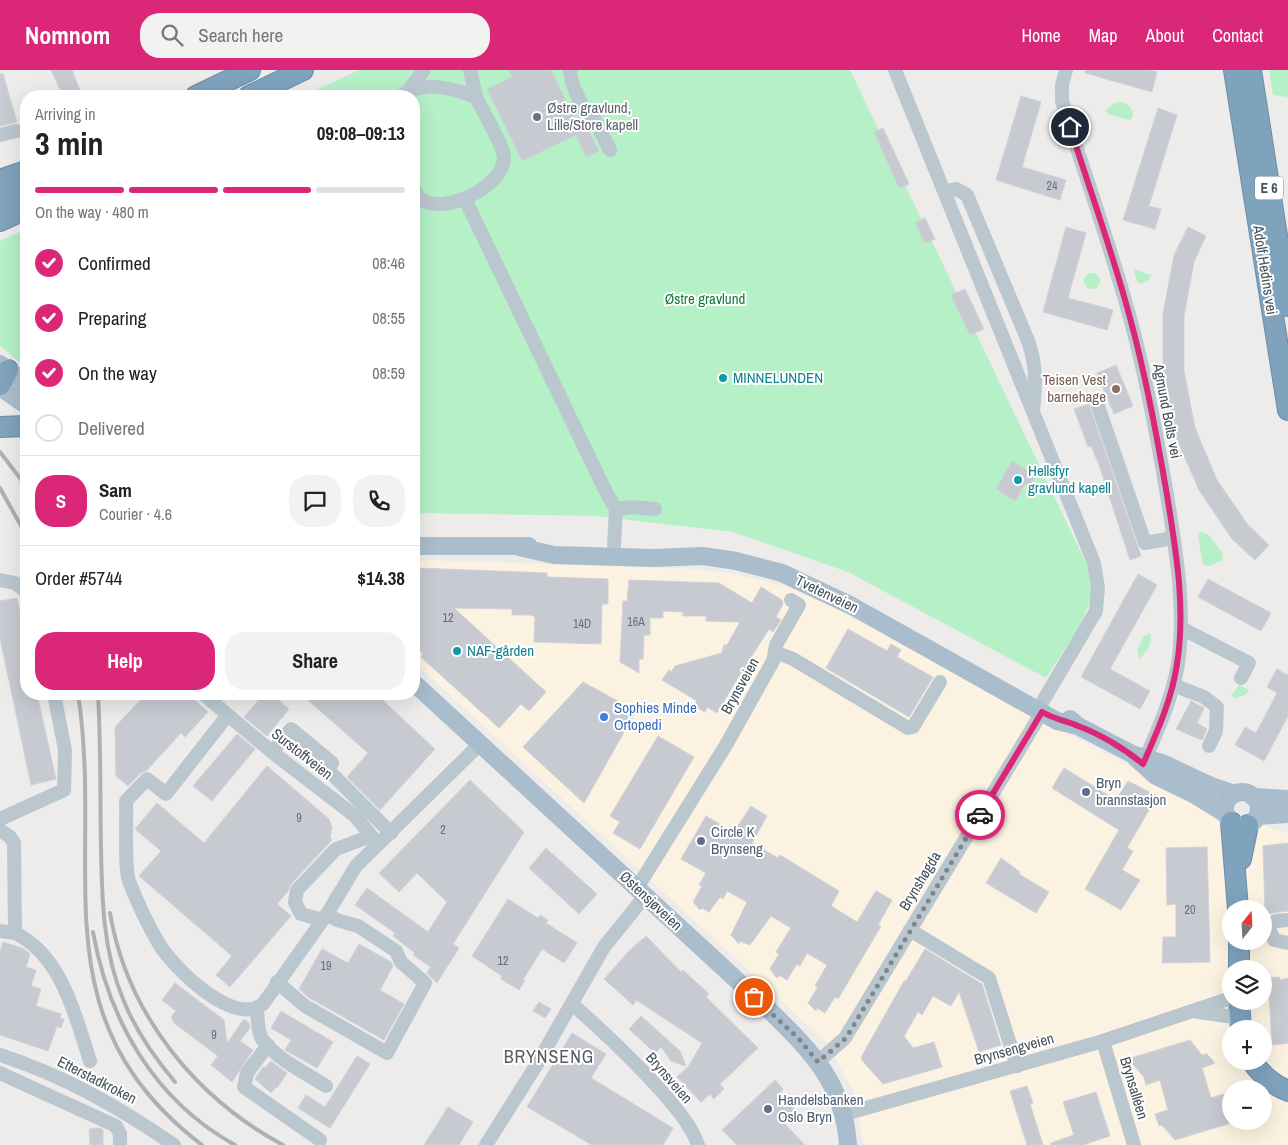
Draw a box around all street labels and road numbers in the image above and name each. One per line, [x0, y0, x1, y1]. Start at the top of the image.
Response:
road number: E 6 [1255, 176, 1283, 200]
street label: Adolf Hedins vei [1248, 223, 1283, 316]
street label: Agmund Bolts vei [1148, 361, 1187, 460]
street label: Tvetenveien [792, 569, 862, 618]
street label: Brynsveien [715, 654, 764, 718]
street label: Surstoffveien [267, 723, 337, 784]
street label: Brynshøgda [894, 847, 946, 914]
street label: Østensjøveien [615, 866, 687, 935]
street label: Brynsengveien [972, 1027, 1056, 1070]
street label: Brynsveien [641, 1048, 697, 1108]
street label: Etterstadkroken [54, 1051, 140, 1108]
street label: Brynsalléen [1115, 1054, 1154, 1122]

